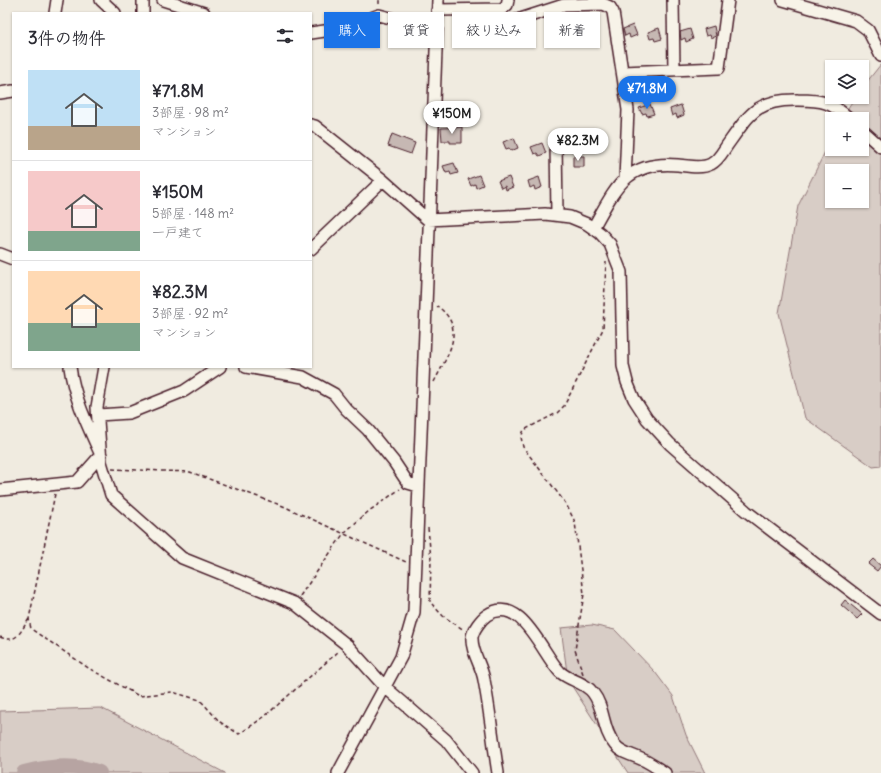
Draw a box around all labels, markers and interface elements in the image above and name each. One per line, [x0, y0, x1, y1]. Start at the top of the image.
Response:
chip: 購入 [324, 12, 380, 48]
chip: 賃貸 [388, 12, 444, 48]
chip: 絞り込み [452, 12, 536, 48]
chip: 新着 [544, 12, 600, 48]
icon: filters [274, 25, 296, 47]
text: 3件の物件 [28, 27, 106, 49]
map controls [825, 60, 869, 208]
button: layers [825, 60, 869, 104]
pin: ¥71.8M [614, 76, 680, 110]
text: ¥71.8M [152, 80, 204, 102]
text: ¥71.8M [627, 80, 667, 97]
icon: home [60, 86, 108, 134]
pin: ¥150M [424, 101, 480, 135]
text: 3部屋 · 98 m² [152, 104, 229, 121]
text: ¥150M [432, 105, 472, 122]
button: + [825, 112, 869, 156]
text: マンション [152, 123, 216, 140]
pin: ¥82.3M [545, 128, 611, 162]
text: ¥82.3M [557, 132, 599, 149]
button: − [825, 164, 869, 208]
text: ¥150M [152, 181, 203, 203]
icon: home [60, 187, 108, 235]
text: 5部屋 · 148 m² [152, 205, 234, 222]
text: 一戸建て [152, 224, 204, 241]
text: ¥82.3M [152, 281, 208, 303]
icon: home [60, 287, 108, 335]
text: 3部屋 · 92 m² [152, 305, 228, 322]
text: マンション [152, 324, 216, 341]

